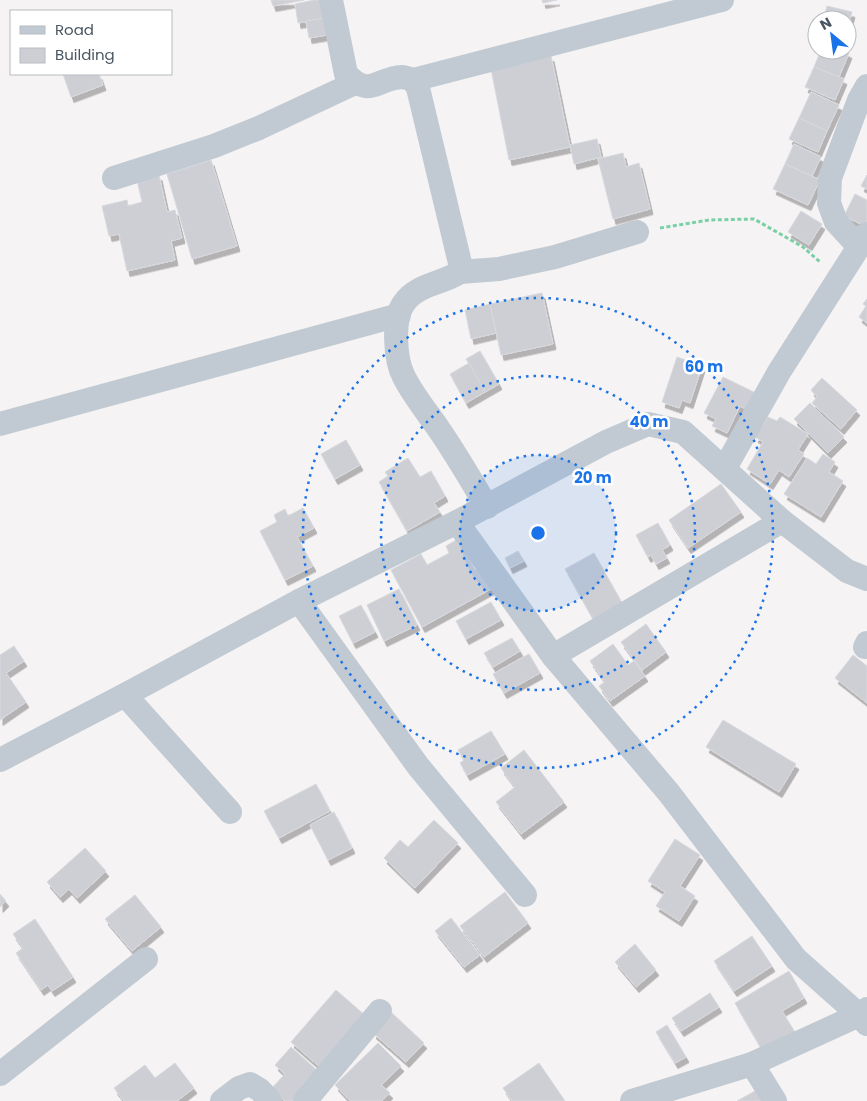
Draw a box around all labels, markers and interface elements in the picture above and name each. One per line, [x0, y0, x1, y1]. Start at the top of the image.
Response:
legend [10, 10, 172, 75]
north arrow [807, 10, 857, 60]
text: N [816, 12, 835, 35]
text: Road [55, 19, 94, 40]
text: Building [55, 44, 115, 65]
text: 60 m [685, 356, 723, 377]
text: 40 m [629, 411, 669, 432]
text: 20 m [574, 467, 612, 488]
centre of rings [529, 524, 547, 542]

